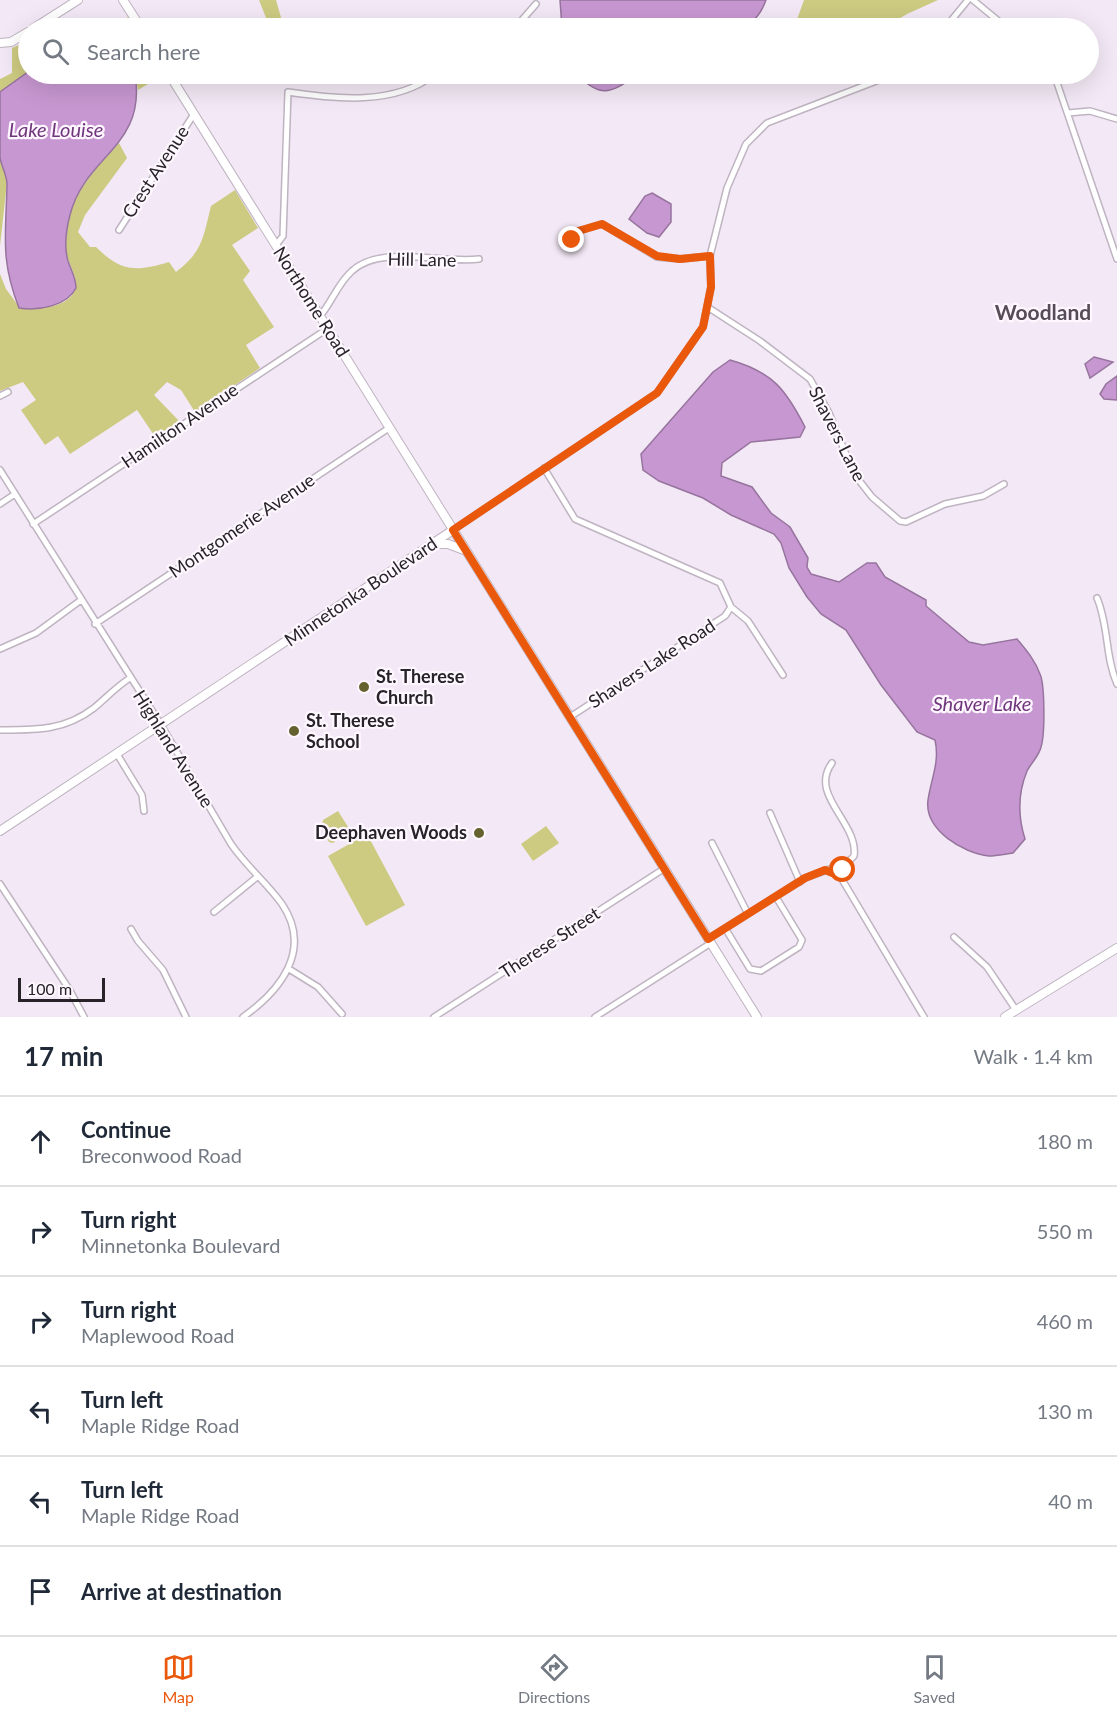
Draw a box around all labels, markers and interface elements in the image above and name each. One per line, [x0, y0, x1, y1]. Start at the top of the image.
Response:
search box [18, 18, 1099, 84]
icon: search [39, 35, 72, 68]
text: Search here [87, 38, 200, 65]
water label: Lake Louise [9, 117, 103, 141]
street label: Crest Avenue [117, 121, 193, 222]
route end [558, 226, 584, 252]
street label: Northome Road [269, 242, 355, 361]
street label: Hill Lane [387, 247, 457, 271]
district label: Woodland [995, 299, 1091, 324]
street label: Hamilton Avenue [117, 378, 242, 472]
street label: Shavers Lane [805, 382, 871, 485]
street label: Montgomerie Avenue [165, 468, 318, 582]
street label: Minnetonka Boulevard [280, 532, 441, 650]
street label: Shavers Lake Road [584, 614, 719, 712]
place label: St. Therese Church [376, 665, 465, 708]
marker: St. Therese Church [357, 680, 371, 694]
street label: Highland Avenue [129, 686, 219, 811]
water label: Shaver Lake [933, 691, 1031, 715]
place label: St. Therese School [306, 709, 395, 752]
marker: St. Therese School [287, 724, 301, 738]
place label: Deephaven Woods [315, 821, 467, 843]
marker: Deephaven Woods [472, 826, 486, 840]
route start [829, 856, 855, 882]
street label: Therese Street [495, 901, 604, 983]
scale bar [18, 975, 105, 1002]
text: 100 m [27, 979, 72, 998]
text: 17 min [24, 1040, 104, 1072]
text: Walk · 1.4 km [974, 1044, 1093, 1068]
text: Continue [81, 1116, 171, 1143]
icon: ahead [24, 1125, 57, 1158]
text: 180 m [1037, 1129, 1093, 1153]
text: Breconwood Road [81, 1143, 242, 1167]
text: Turn right [81, 1206, 176, 1233]
icon: right [24, 1215, 57, 1248]
text: 550 m [1037, 1219, 1093, 1243]
text: Minnetonka Boulevard [81, 1233, 280, 1257]
text: Turn right [81, 1296, 176, 1323]
icon: right [24, 1305, 57, 1338]
text: 460 m [1037, 1309, 1093, 1333]
text: Maplewood Road [81, 1323, 235, 1347]
text: Turn left [81, 1386, 163, 1413]
icon: left [24, 1395, 57, 1428]
text: 130 m [1037, 1399, 1093, 1423]
text: Maple Ridge Road [81, 1413, 240, 1437]
text: Turn left [81, 1476, 163, 1503]
icon: left [24, 1485, 57, 1518]
text: 40 m [1048, 1489, 1093, 1513]
text: Maple Ridge Road [81, 1503, 240, 1527]
icon: arrive [24, 1575, 57, 1608]
text: Arrive at destination [81, 1578, 282, 1605]
tab: Map [162, 1651, 195, 1706]
tab: Directions [518, 1651, 590, 1706]
tab: Saved [914, 1651, 955, 1706]

